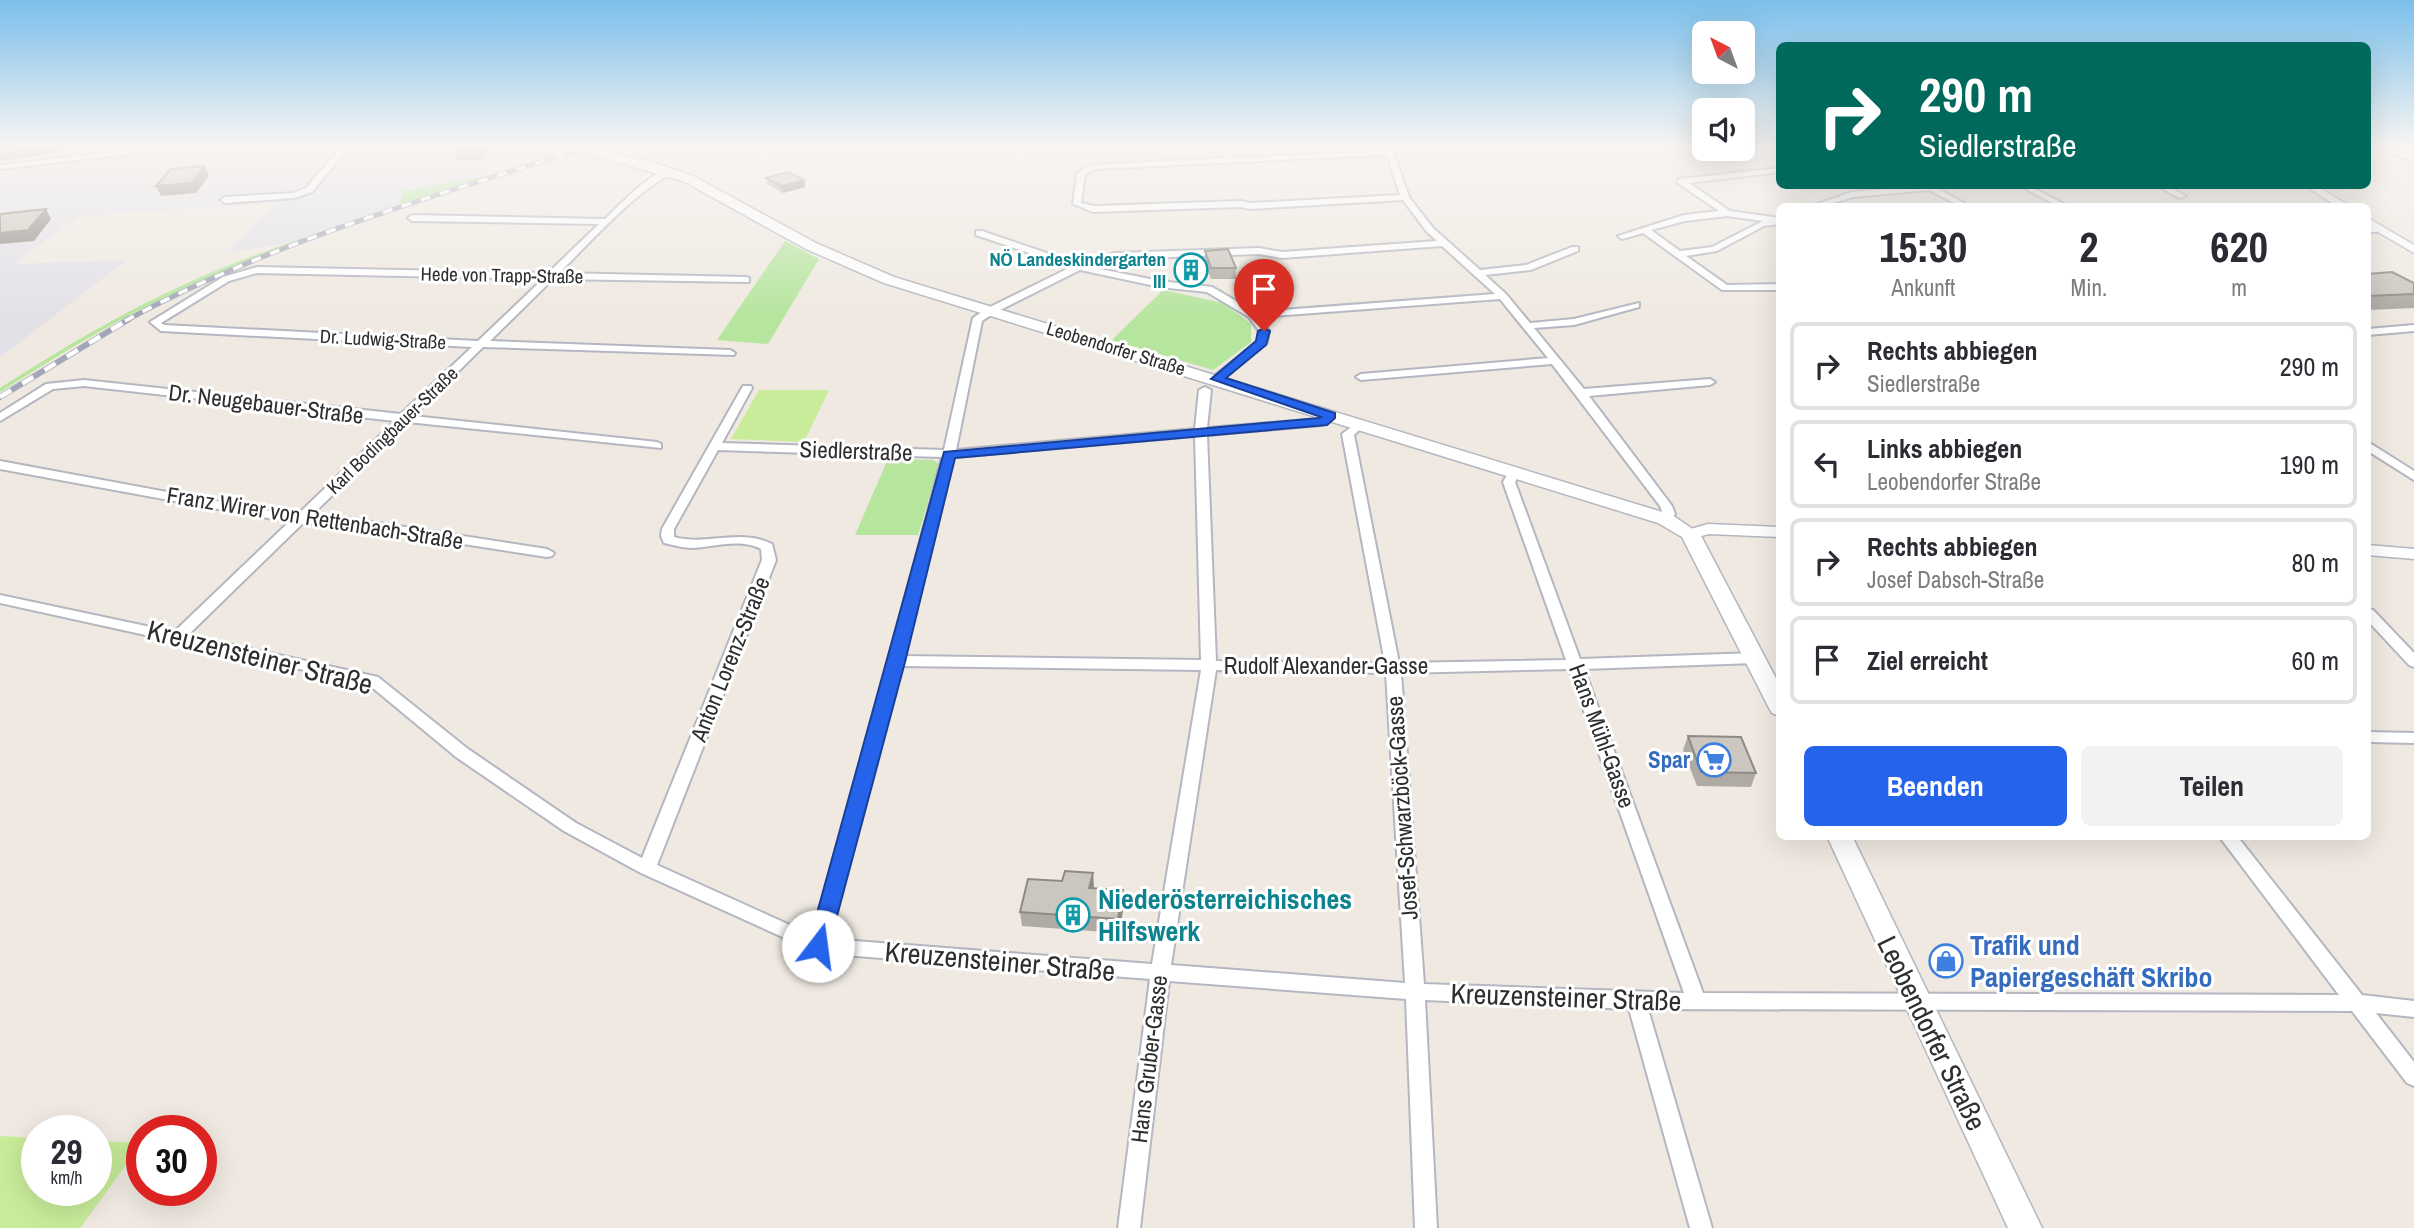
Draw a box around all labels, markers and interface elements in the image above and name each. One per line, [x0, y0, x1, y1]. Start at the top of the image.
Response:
north arrow [1692, 21, 1755, 84]
map controls [1692, 21, 1755, 161]
text: 290 m [1919, 61, 2033, 127]
icon: right [1804, 70, 1895, 161]
button: sound [1692, 98, 1755, 161]
text: Siedlerstraße [1919, 124, 2077, 167]
text: 15:30 [1879, 219, 1967, 275]
text: 2 [2079, 219, 2098, 275]
text: 620 [2210, 219, 2268, 275]
place label: NÖ Landeskindergarten III [989, 246, 1166, 294]
building icon: NÖ Landeskindergarten III [1172, 251, 1210, 289]
pin [1234, 259, 1294, 331]
street label: Hede von Trapp-Straße [420, 261, 584, 289]
icon: arrive [1245, 270, 1283, 308]
text: Ankunft [1891, 272, 1955, 303]
text: Min. [2070, 272, 2107, 303]
text: m [2231, 272, 2247, 303]
street label: Leobendorfer Straße [1043, 315, 1189, 381]
street label: Dr. Ludwig-Straße [319, 323, 447, 355]
text: Rechts abbiegen [1867, 333, 2038, 368]
icon: right [1808, 347, 1846, 385]
text: 290 m [2280, 349, 2339, 384]
street label: Karl Bodingbauer-Straße [321, 360, 463, 500]
text: Siedlerstraße [1867, 368, 1980, 399]
street label: Dr. Neugebauer-Straße [167, 376, 365, 431]
text: Links abbiegen [1867, 431, 2022, 466]
street label: Siedlerstraße [799, 433, 913, 468]
icon: left [1808, 445, 1846, 483]
text: 190 m [2280, 447, 2339, 482]
text: Leobendorfer Straße [1867, 466, 2041, 497]
street label: Franz Wirer von Rettenbach-Straße [165, 479, 466, 556]
text: Rechts abbiegen [1867, 529, 2038, 564]
icon: right [1808, 543, 1846, 581]
text: 80 m [2292, 545, 2339, 580]
text: Josef Dabsch-Straße [1867, 564, 2044, 595]
street label: Anton Lorenz-Straße [682, 572, 777, 747]
street label: Kreuzensteiner Straße [143, 611, 377, 703]
icon: arrive [1808, 641, 1846, 679]
text: Ziel erreicht [1867, 643, 1988, 678]
text: 60 m [2292, 643, 2339, 678]
street label: Rudolf Alexander-Gasse [1224, 650, 1428, 681]
street label: Hans Mühl-Gasse [1562, 660, 1643, 812]
street label: Josef-Schwarzböck-Gasse [1378, 695, 1425, 921]
supermarket icon: Spar [1695, 741, 1733, 779]
place label: Spar [1648, 744, 1691, 775]
button: Beenden [1804, 746, 2067, 826]
button: Teilen [2081, 746, 2343, 826]
place label: Niederösterreichisches Hilfswerk [1098, 880, 1352, 950]
building icon: Niederösterreichisches Hilfswerk [1054, 896, 1092, 934]
position arrow [781, 909, 855, 983]
place label: Trafik und Papiergeschäft Skribo [1970, 926, 2212, 996]
street label: Leobendorfer Straße [1868, 929, 1996, 1137]
street label: Kreuzensteiner Straße [883, 932, 1117, 990]
shop icon: Trafik und Papiergeschäft Skribo [1927, 942, 1965, 980]
street label: Hans Gruber-Gasse [1123, 973, 1174, 1145]
street label: Kreuzensteiner Straße [1450, 974, 1682, 1020]
speed limit sign: 30 [126, 1115, 217, 1206]
text: 29 [51, 1128, 82, 1175]
text: km/h [51, 1165, 83, 1190]

